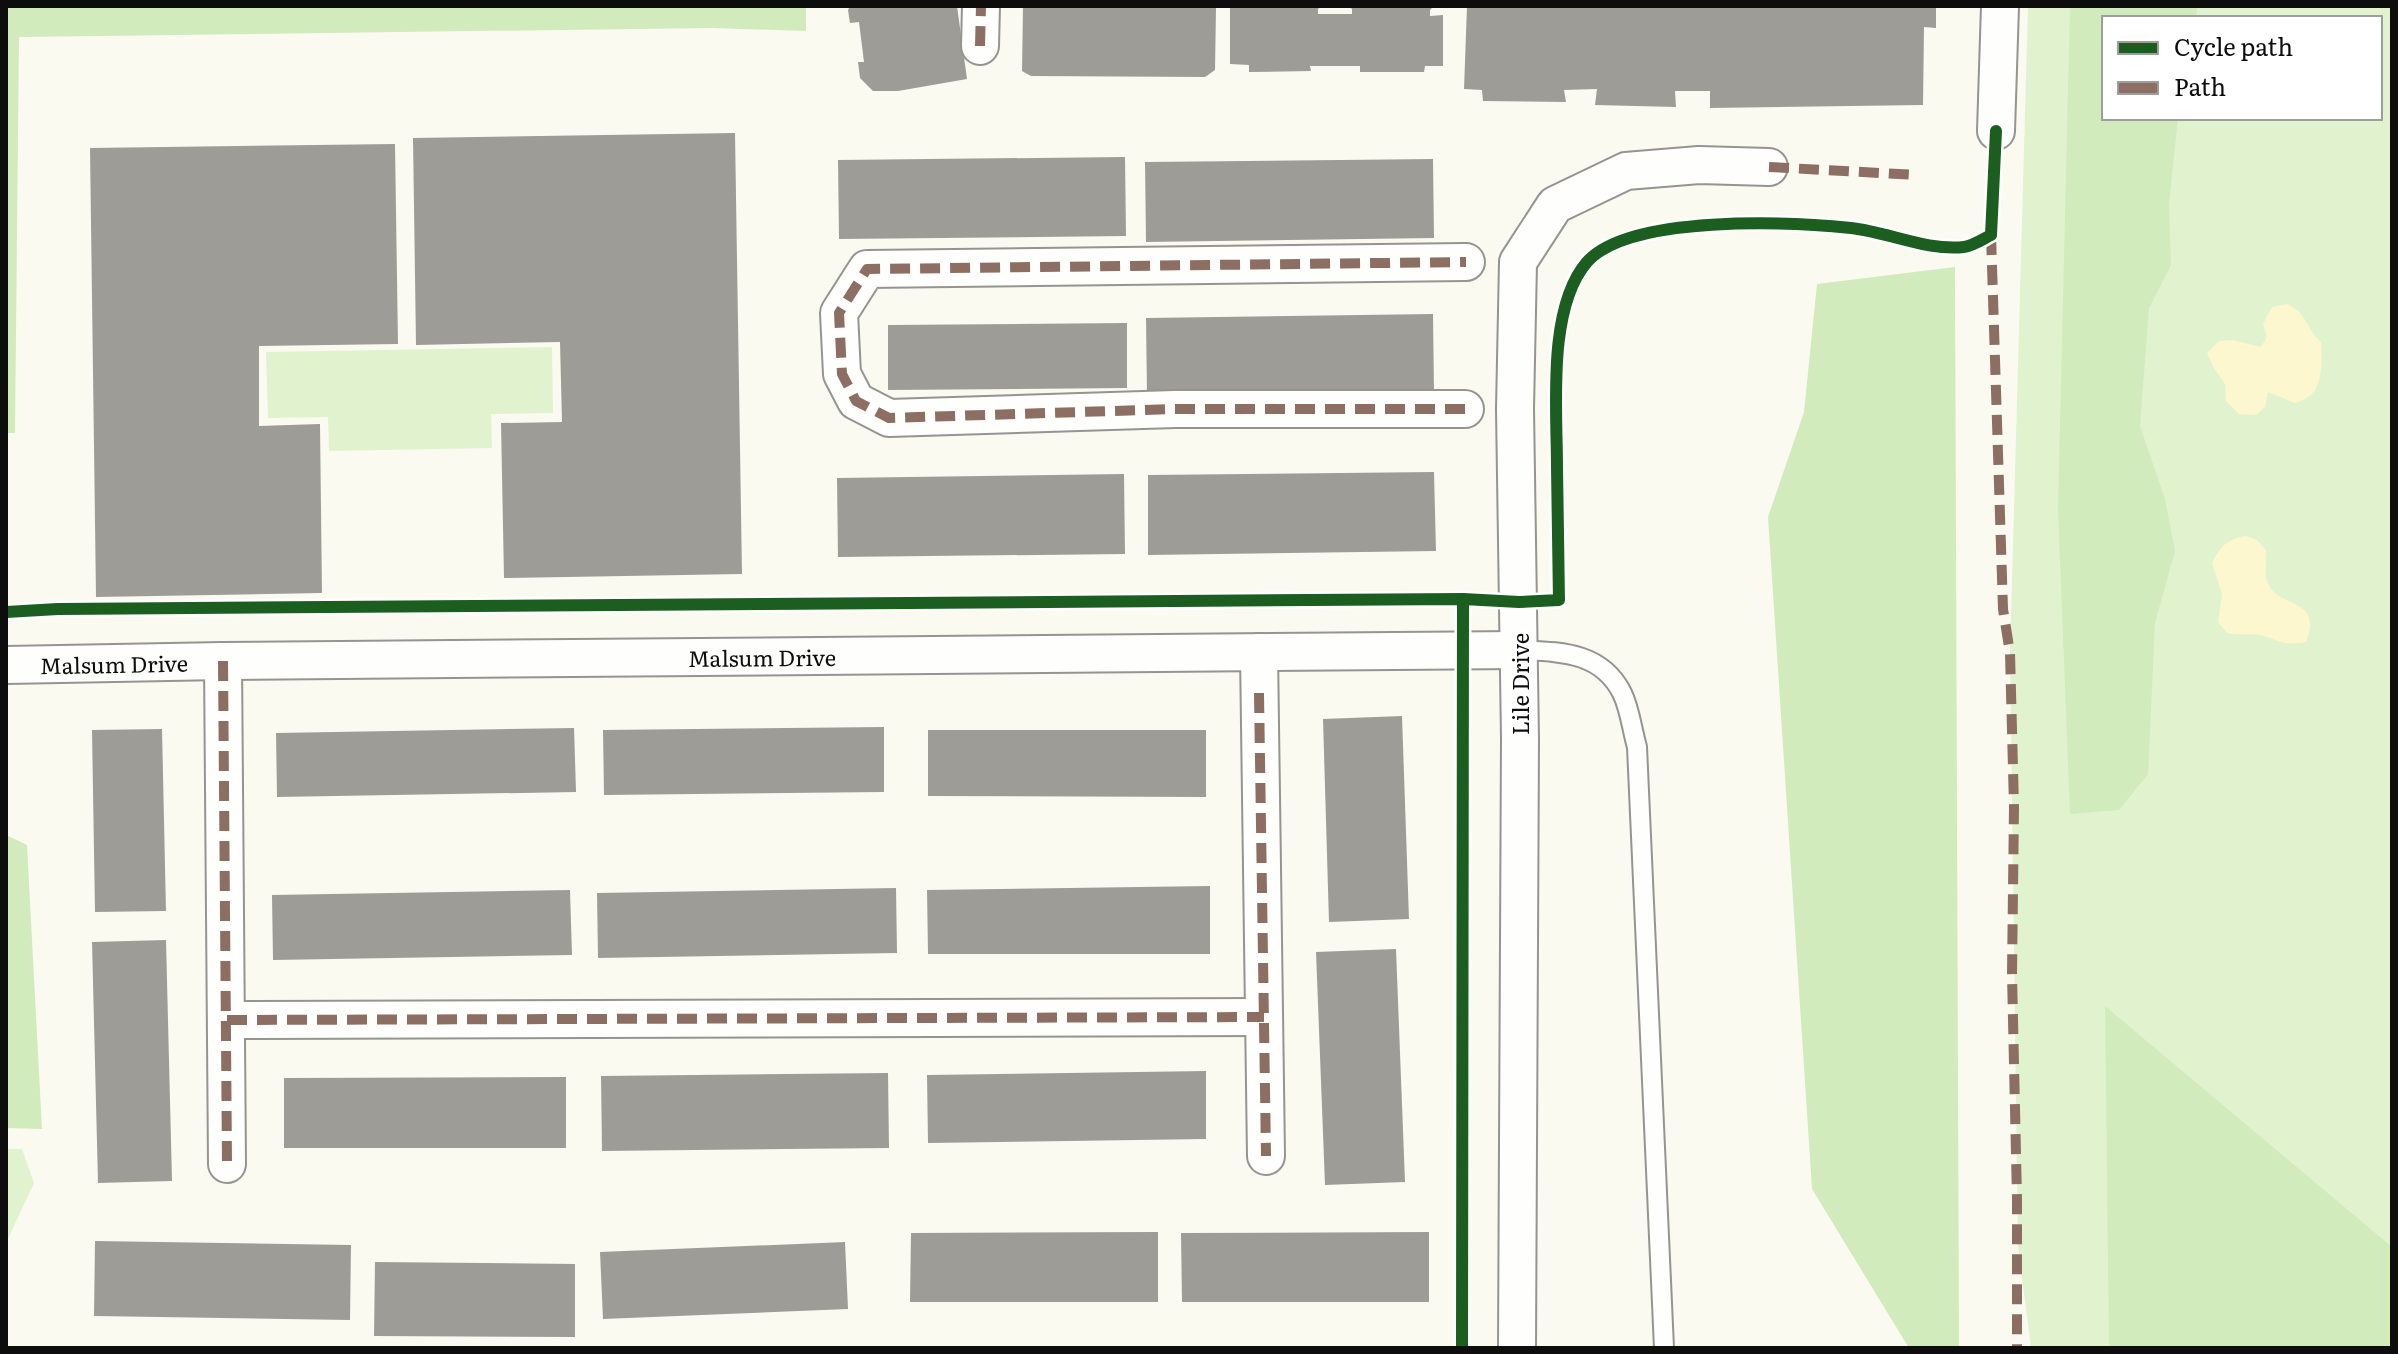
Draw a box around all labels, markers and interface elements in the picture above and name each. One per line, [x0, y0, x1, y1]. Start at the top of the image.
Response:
legend [2102, 16, 2382, 120]
text: Cycle path [2174, 28, 2293, 63]
text: Path [2174, 68, 2226, 103]
street label: Lile Drive [1503, 633, 1536, 735]
street label: Malsum Drive [688, 639, 836, 674]
street label: Malsum Drive [40, 645, 188, 681]

